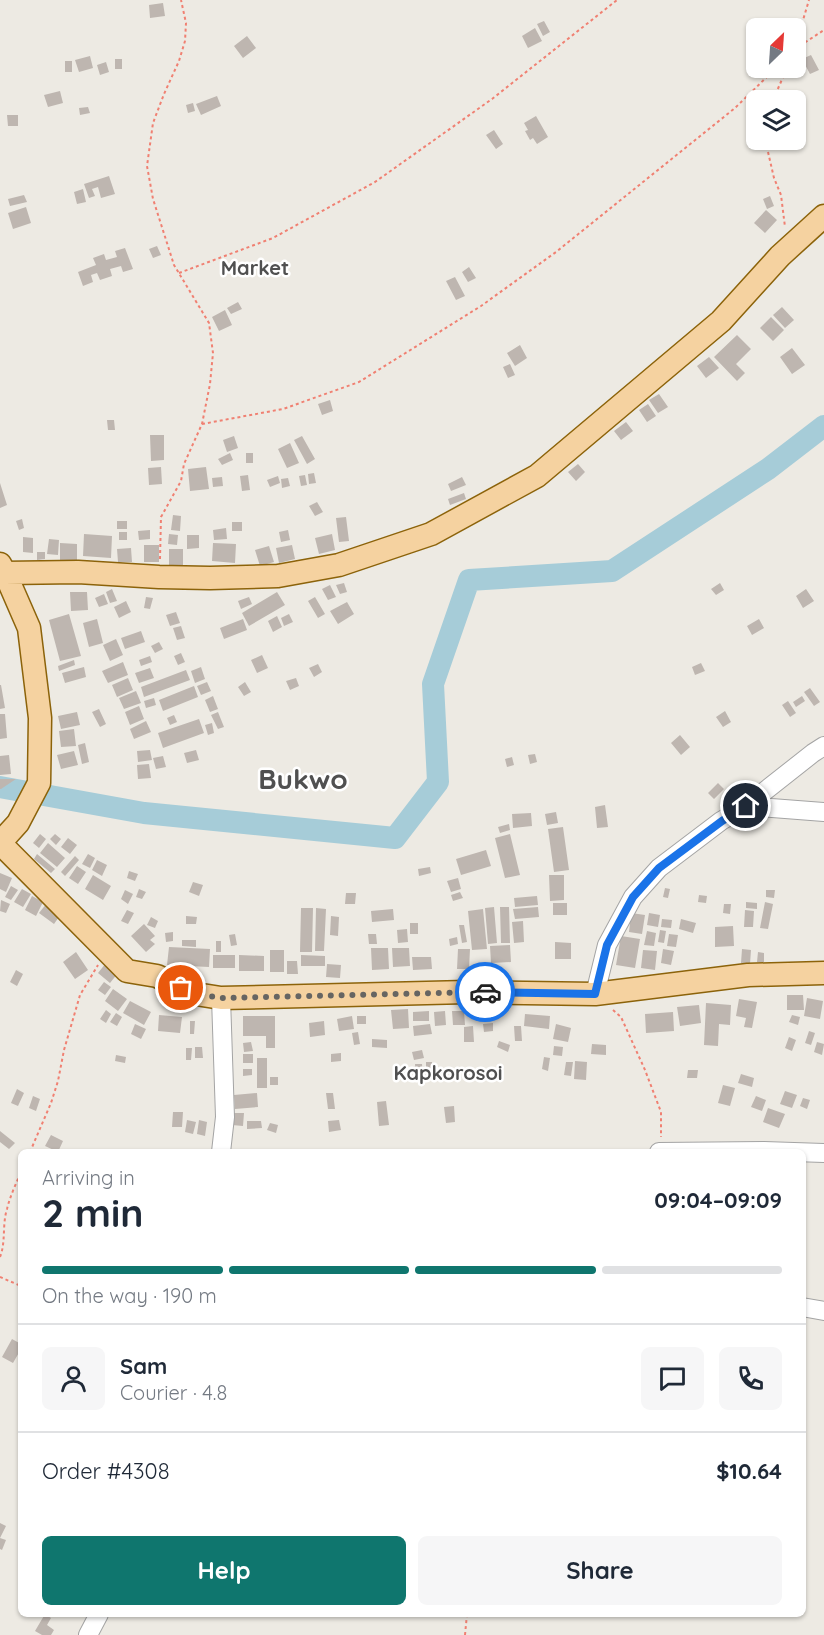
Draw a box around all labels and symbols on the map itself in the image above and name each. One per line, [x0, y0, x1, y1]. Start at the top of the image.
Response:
north arrow [746, 18, 806, 78]
district label: Market [221, 255, 289, 280]
district label: Bukwo [258, 761, 348, 796]
pin [720, 780, 771, 831]
pin [155, 962, 206, 1013]
courier [455, 962, 515, 1022]
district label: Kapkorosoi [393, 1060, 503, 1085]

